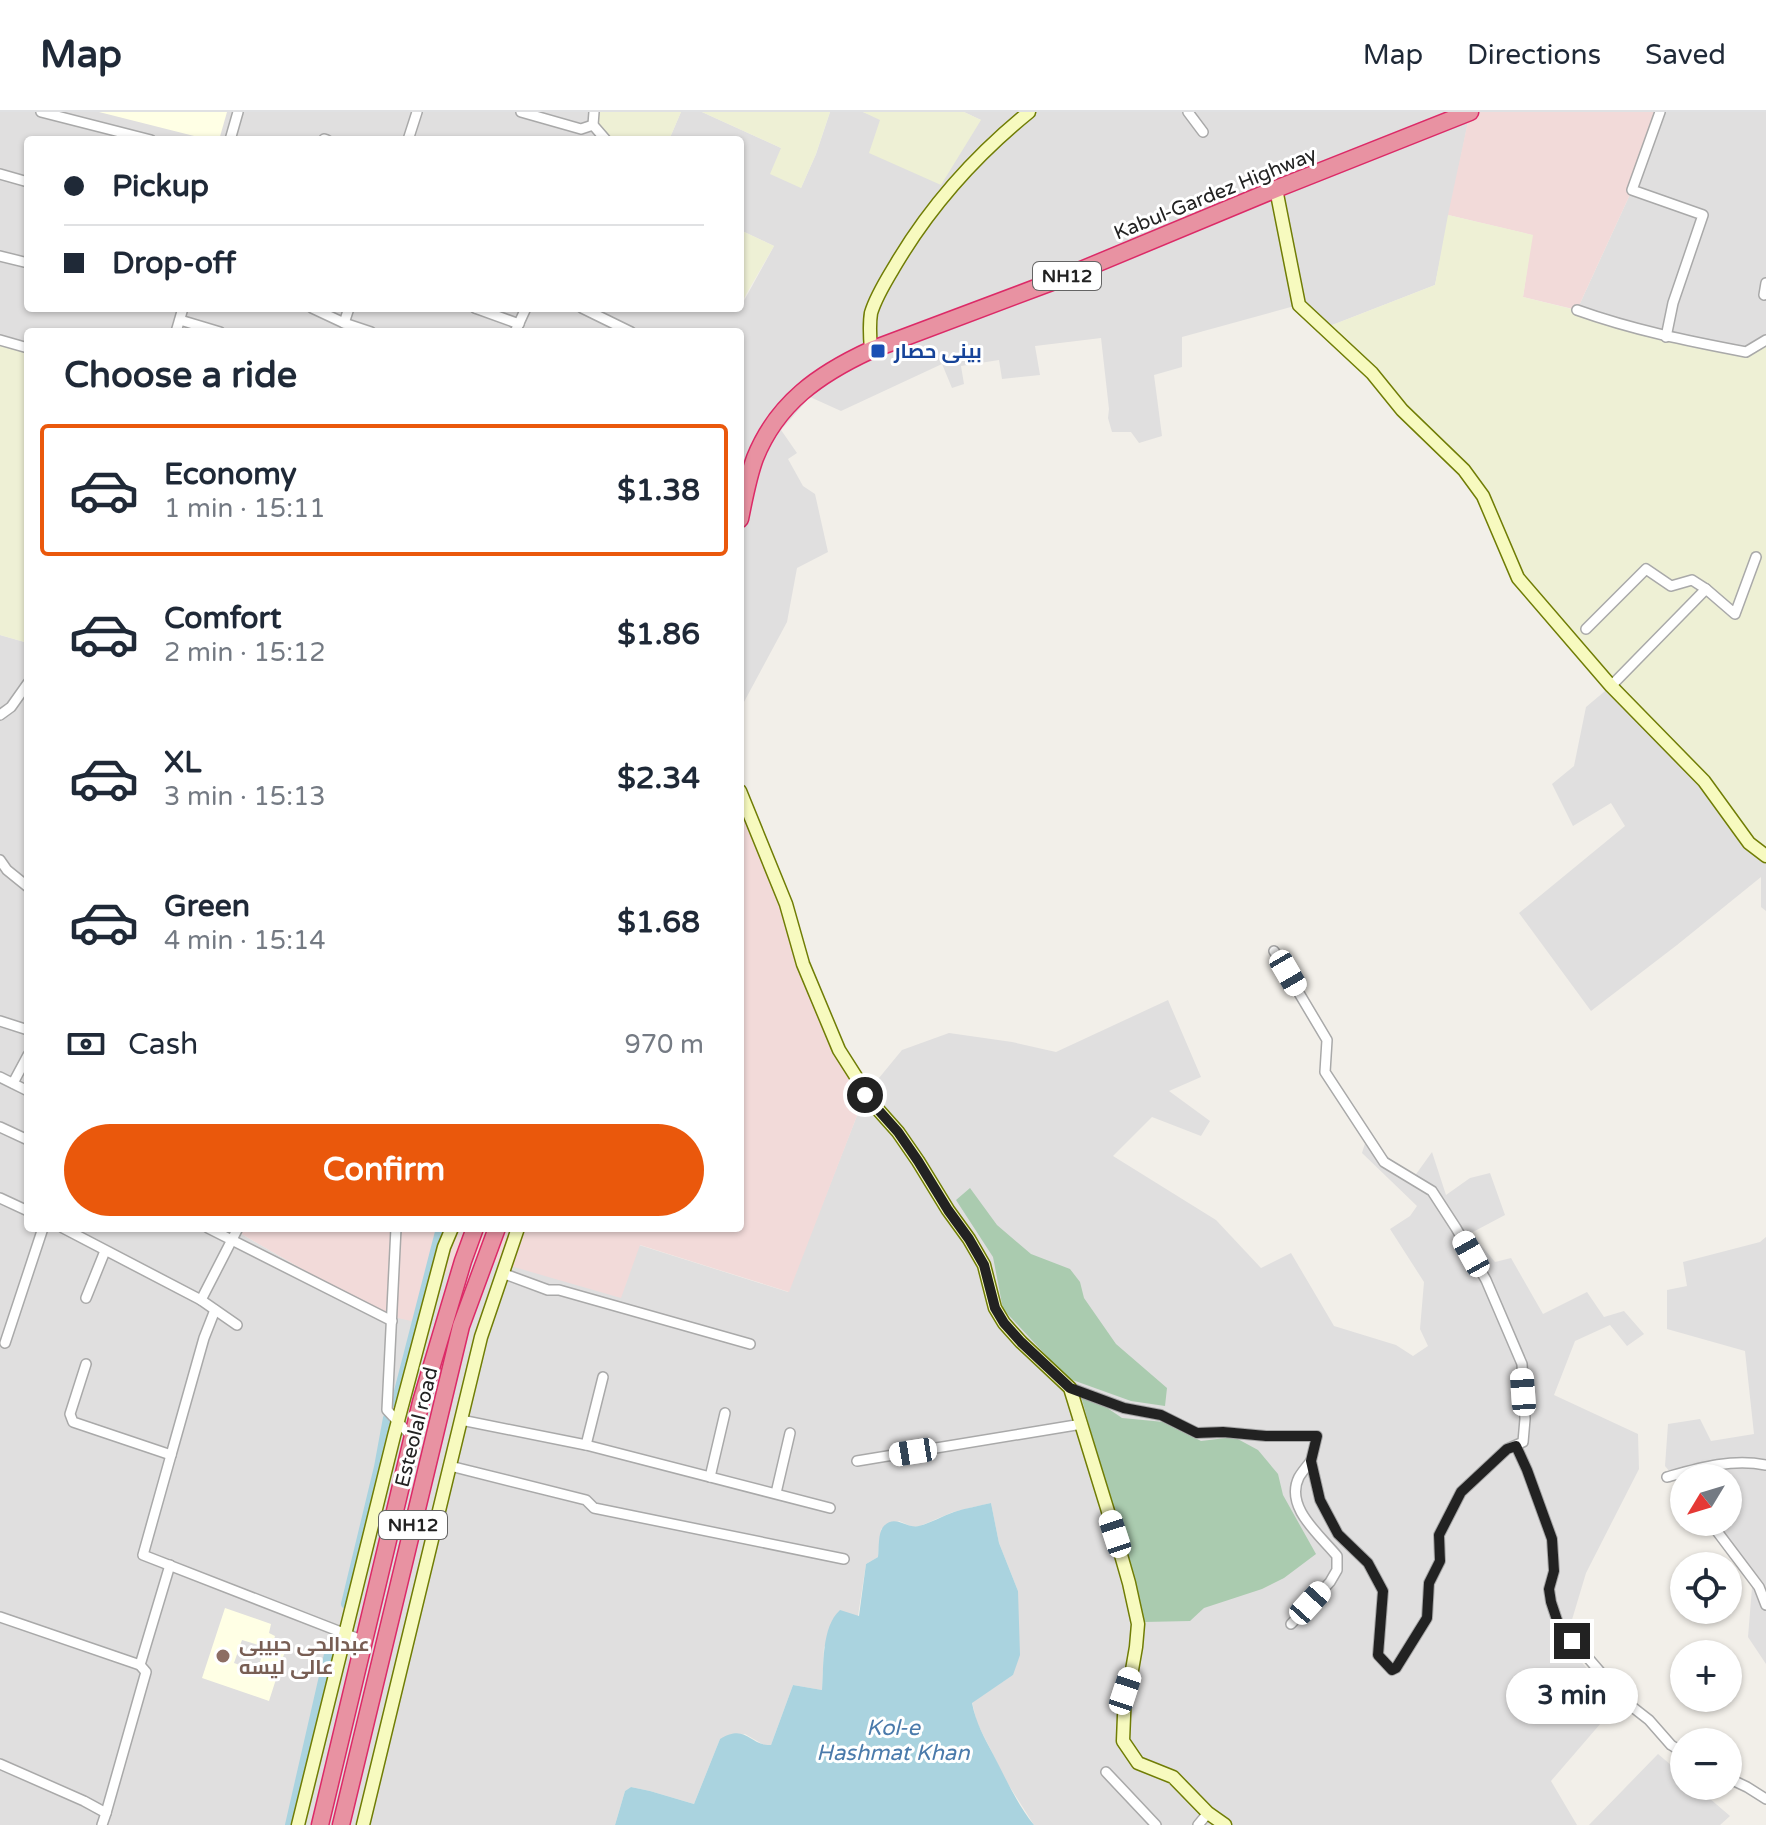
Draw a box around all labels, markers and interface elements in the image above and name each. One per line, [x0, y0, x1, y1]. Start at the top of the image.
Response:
text: Map [40, 32, 122, 78]
text: Map [1363, 38, 1423, 72]
text: Directions [1467, 38, 1601, 72]
text: Saved [1645, 38, 1726, 72]
street label: Kabul-Gardez Highway [1111, 142, 1320, 246]
text: Pickup [112, 168, 209, 205]
text: Drop-off [112, 245, 236, 282]
road number: NH12 [1033, 262, 1101, 290]
place label: بینی حصار [893, 340, 982, 364]
marker: بینی حصار [869, 342, 887, 360]
text: Choose a ride [64, 354, 297, 397]
icon: car [68, 454, 140, 526]
text: Economy [164, 456, 297, 493]
text: $1.38 [617, 472, 700, 509]
text: 1 min · 15:11 [164, 493, 326, 524]
icon: car [68, 598, 140, 670]
text: Comfort [164, 600, 282, 637]
text: $1.86 [617, 616, 700, 653]
text: 2 min · 15:12 [164, 637, 326, 668]
icon: car [68, 742, 140, 814]
text: XL [164, 744, 201, 781]
text: $2.34 [617, 760, 700, 797]
text: 3 min · 15:13 [164, 781, 326, 812]
icon: car [68, 886, 140, 958]
text: Green [164, 888, 250, 925]
text: $1.68 [617, 904, 700, 941]
text: 4 min · 15:14 [164, 925, 326, 956]
car [1266, 946, 1310, 1000]
icon: cash [64, 1022, 108, 1066]
text: Cash [128, 1026, 198, 1063]
text: 970 m [624, 1029, 704, 1060]
route start [847, 1077, 883, 1113]
button: Confirm [64, 1124, 704, 1216]
car [1449, 1227, 1493, 1281]
street label: Esteolal road [390, 1365, 443, 1490]
car [1509, 1367, 1537, 1417]
car [887, 1436, 939, 1468]
north arrow [1670, 1464, 1742, 1536]
map controls [1670, 1464, 1742, 1800]
car [1096, 1507, 1134, 1561]
road number: NH12 [379, 1511, 447, 1539]
button: locate [1670, 1552, 1742, 1624]
car [1285, 1577, 1335, 1629]
route end [1554, 1623, 1590, 1659]
place label: عبدالحی حبیبی عالی لیسه [239, 1633, 370, 1680]
button: + [1670, 1640, 1742, 1712]
marker: عبدالحی حبیبی عالی لیسه [214, 1647, 232, 1665]
car [1106, 1664, 1144, 1718]
callout: 3 min [1506, 1669, 1638, 1725]
text: 3 min [1537, 1680, 1607, 1711]
water label: Kol-e Hashmat Khan [816, 1715, 970, 1766]
button: − [1670, 1728, 1742, 1800]

